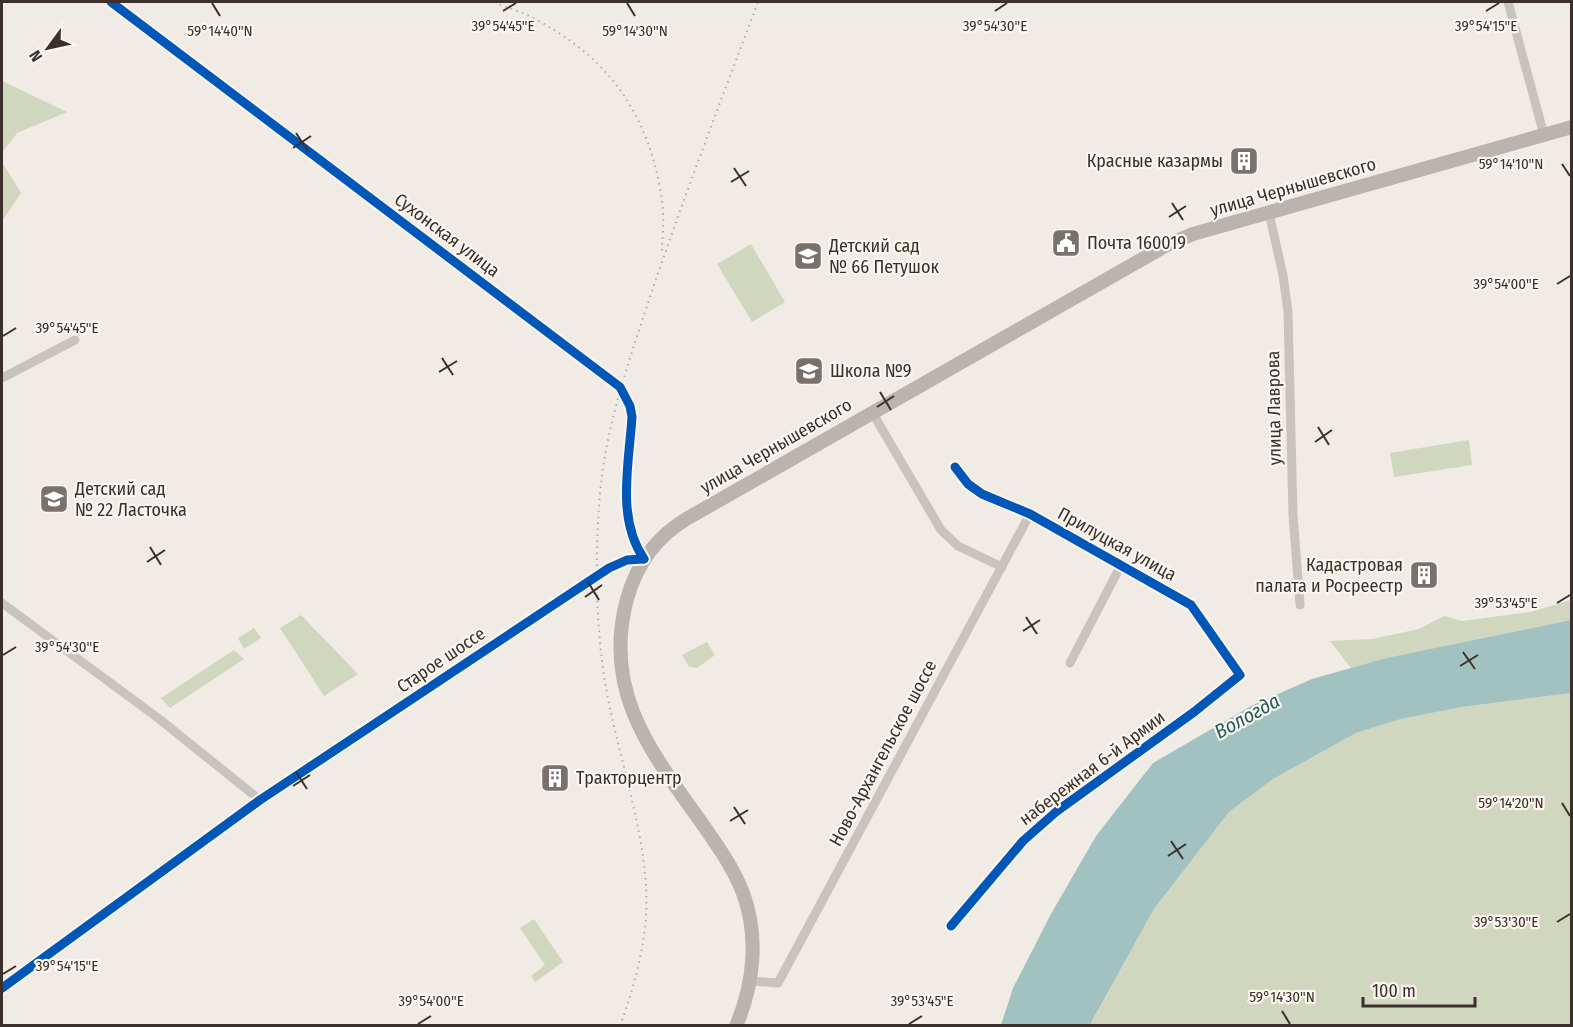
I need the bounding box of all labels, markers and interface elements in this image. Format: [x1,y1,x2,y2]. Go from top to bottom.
text: 39°54'45"E [471,17,535,35]
text: 39°54'30"E [963,17,1027,35]
text: 39°54'15"E [1455,17,1517,35]
north arrow [18,18,78,78]
text: 59°14'40"N [187,22,253,40]
text: 59°14'30"N [602,22,668,40]
text: N [25,47,46,65]
building icon: Красные казармы [1228,145,1260,177]
place label: Красные казармы [1087,150,1223,172]
street label: улица Чернышевского [1208,153,1378,221]
text: 59°14'10"N [1479,155,1543,173]
street label: Сухонская улица [390,188,504,282]
public building icon: Почта 160019 [1050,227,1082,259]
place label: Почта 160019 [1087,232,1186,254]
place label: Детский сад № 66 Петушок [828,235,939,278]
school or university icon: Детский сад № 66 Петушок [792,240,824,272]
text: 39°54'00"E [1473,275,1539,293]
text: 39°54'45"E [35,319,99,337]
street label: улица Лаврова [1262,350,1286,465]
school or university icon: Школа №9 [793,355,825,387]
place label: Школа №9 [830,360,912,382]
street label: улица Чернышевского [696,394,856,498]
place label: Детский сад № 22 Ласточка [74,478,187,521]
school or university icon: Детский сад № 22 Ласточка [38,483,70,515]
street label: Прилуцкая улица [1054,502,1180,586]
place label: Кадастровая палата и Росреестр [1255,554,1403,597]
building icon: Кадастровая палата и Росреестр [1408,559,1440,591]
text: 39°53'45"E [1474,594,1538,612]
street label: Старое шоссе [393,622,489,698]
text: 39°54'30"E [35,638,99,656]
street label: Ново-Архангельское шоссе [825,656,941,850]
water label: Вологда [1210,688,1284,744]
street label: набережная 6-й Армии [1015,706,1169,830]
building icon: Тракторцентр [539,762,571,794]
place label: Тракторцентр [576,767,682,789]
text: 59°14'20"N [1478,794,1544,812]
text: 39°53'30"E [1474,913,1538,931]
text: 39°54'15"E [36,957,98,975]
scale bar [1363,970,1476,1008]
text: 100 m [1372,980,1416,1002]
text: 59°14'30"N [1249,988,1315,1006]
text: 39°54'00"E [398,992,464,1010]
text: 39°53'45"E [890,992,954,1010]

